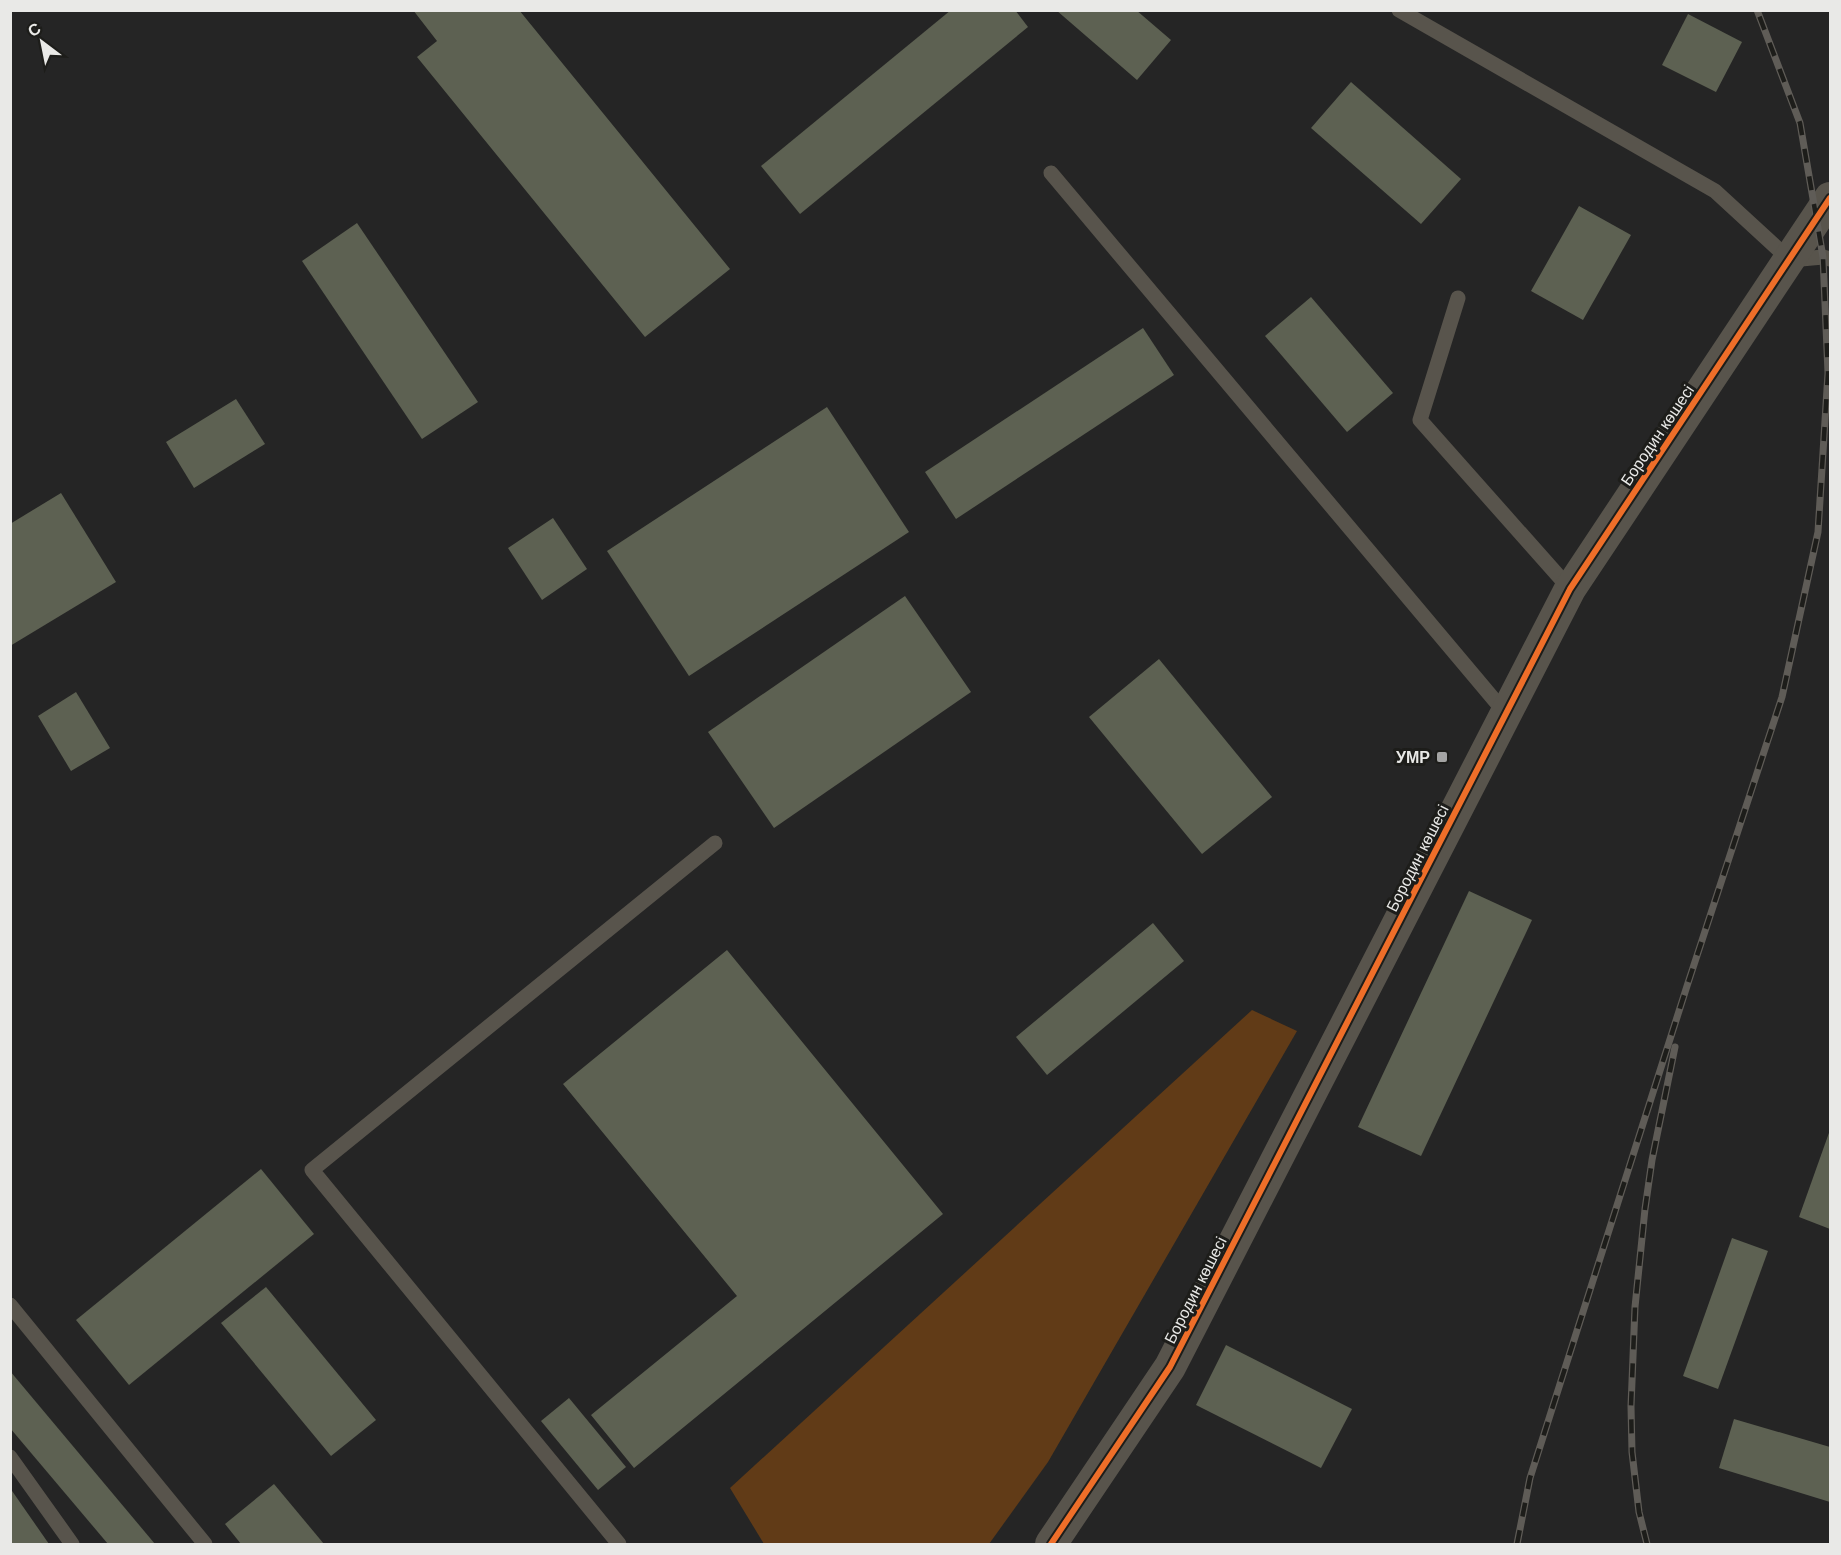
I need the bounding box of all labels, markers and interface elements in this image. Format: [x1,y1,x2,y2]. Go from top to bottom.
north arrow [12,12,72,72]
text: С [24,18,45,42]
street label: Бородин көшесі [1616,381,1699,490]
place label: УМР [1396,747,1430,768]
marker: УМР [1435,750,1449,764]
street label: Бородин көшесі [1381,801,1453,915]
street label: Бородин көшесі [1159,1233,1231,1347]

